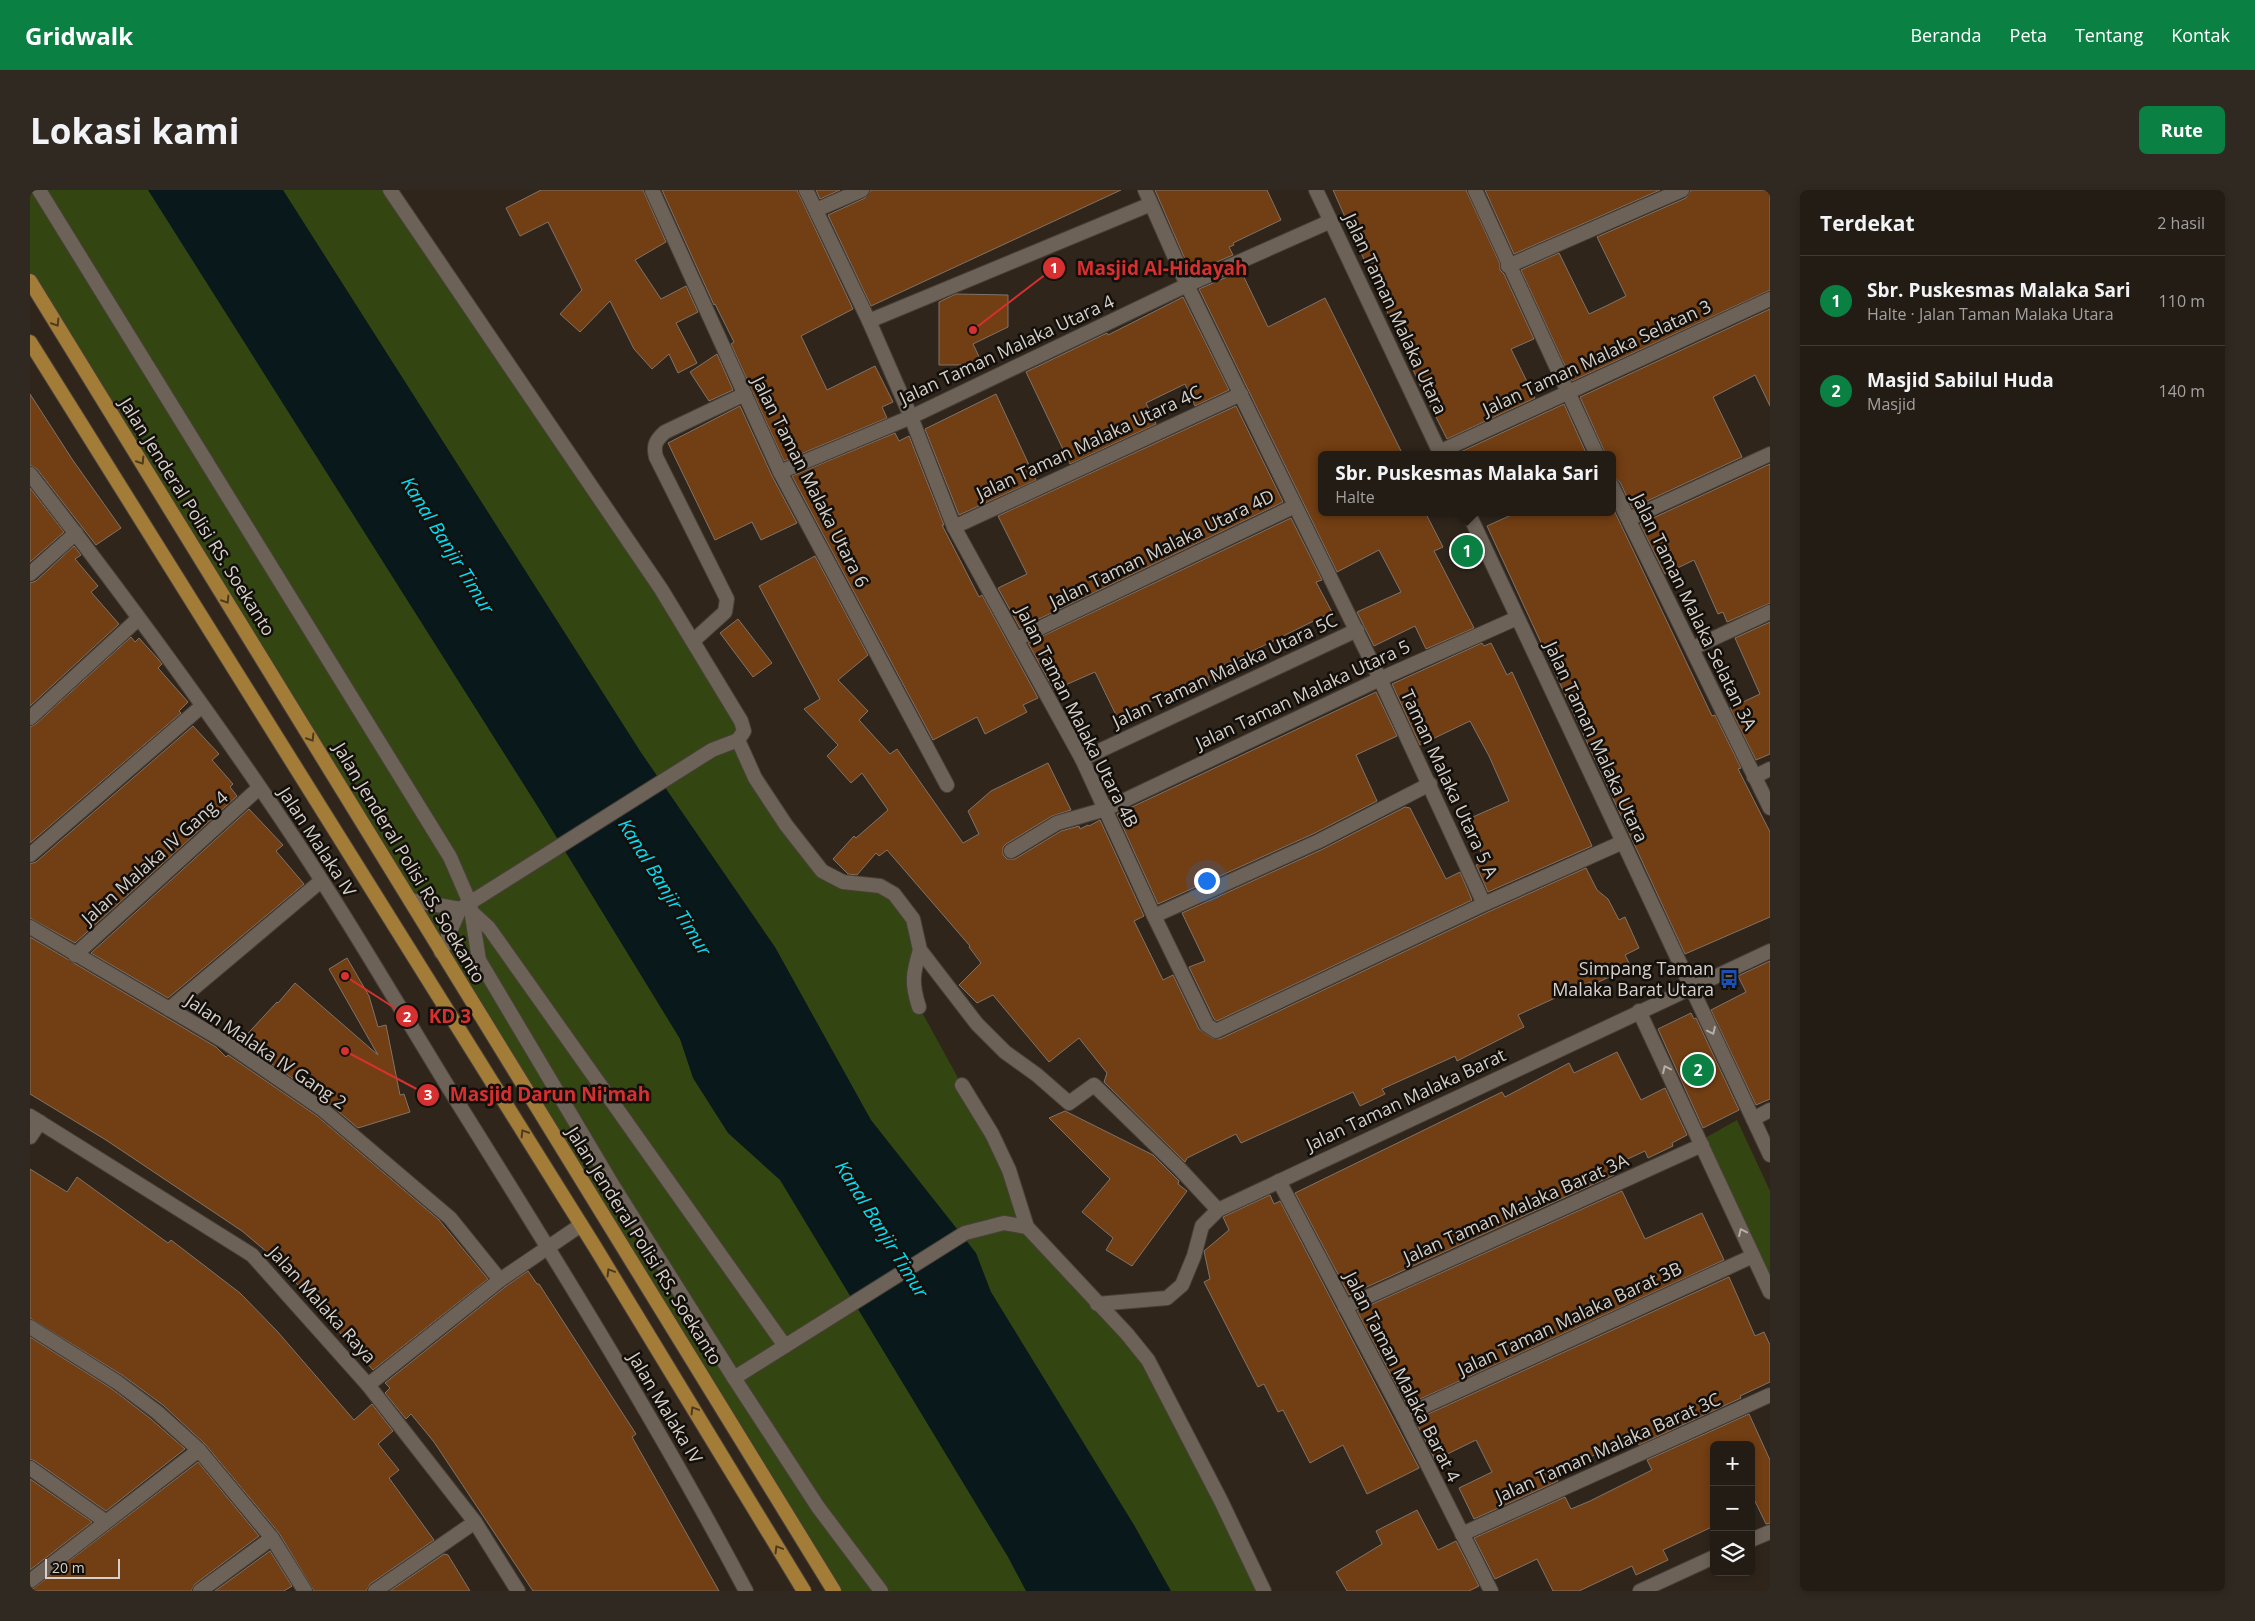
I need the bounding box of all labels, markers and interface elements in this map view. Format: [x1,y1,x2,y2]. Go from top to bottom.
text: Gridwalk [25,19,133,52]
text: Beranda [1910,23,1982,47]
text: Peta [2010,23,2047,47]
text: Tentang [2075,23,2143,47]
text: Kontak [2171,23,2230,47]
button: Rute [2139,106,2225,154]
text: Lokasi kami [30,107,239,154]
street label: Jalan Taman Malaka Utara [1338,207,1453,418]
text: Terdekat [1820,209,1915,237]
text: 2 hasil [2157,212,2205,234]
callout: Masjid Al-Hidayah [1041,251,1257,285]
text: Masjid Al-Hidayah [1076,255,1248,281]
text: 1 [1050,257,1058,277]
text: Sbr. Puskesmas Malaka Sari [1867,277,2131,303]
street label: Jalan Taman Malaka Utara 4 [894,289,1118,410]
text: 1 [1831,290,1841,312]
text: 110 m [2159,290,2205,312]
street label: Jalan Taman Malaka Selatan 3 [1477,294,1715,421]
text: Halte · Jalan Taman Malaka Utara [1867,303,2114,325]
one-way arrow [49,318,59,327]
text: Masjid Sabilul Huda [1867,367,2054,393]
street label: Jalan Taman Malaka Utara 6 [746,370,875,591]
street label: Jalan Taman Malaka Utara 4C [970,379,1205,506]
text: 2 [1831,380,1841,402]
text: 140 m [2159,380,2205,402]
street label: Jalan Jenderal Polisi RS. Soekanto [113,391,281,640]
text: Masjid [1867,393,1916,415]
popup [1318,451,1616,516]
one-way arrow [134,456,144,465]
text: Sbr. Puskesmas Malaka Sari [1335,460,1599,486]
water label: Kanal Banjir Timur [395,471,501,620]
street label: Jalan Taman Malaka Utara 4D [1043,483,1278,614]
text: Halte [1335,486,1375,508]
street label: Jalan Taman Malaka Selatan 3A [1626,487,1763,734]
pin: 1 [1451,532,1483,570]
one-way arrow [219,595,229,604]
street label: Jalan Taman Malaka Utara 4B [1011,600,1144,831]
street label: Jalan Taman Malaka Utara 5C [1109,609,1341,733]
street label: Jalan Taman Malaka Utara [1539,635,1654,846]
street label: Jalan Taman Malaka Utara 5 [1192,636,1414,754]
street label: Taman Malaka Utara 5 A [1396,686,1504,882]
one-way arrow [304,733,314,742]
street label: Jalan Jenderal Polisi RS. Soekanto [327,736,491,987]
street label: Jalan Malaka IV [272,781,362,901]
street label: Jalan Malaka IV Gang 4 [74,785,233,931]
water label: Kanal Banjir Timur [612,813,718,962]
your location [1194,868,1220,894]
place label: Simpang Taman Malaka Barat Utara [1552,956,1714,1001]
bus stop icon: Simpang Taman Malaka Barat Utara [1718,968,1740,990]
street label: Jalan Malaka IV Gang 2 [180,987,352,1114]
callout: KD 3 [394,999,482,1033]
text: KD 3 [429,1003,471,1029]
text: 2 [403,1006,412,1026]
one-way arrow [1706,1026,1716,1035]
street label: Jalan Taman Malaka Barat [1300,1042,1509,1157]
pin: 2 [1682,1051,1714,1089]
one-way arrow [1662,1065,1673,1074]
callout: Masjid Darun Ni'mah [415,1078,661,1112]
text: Masjid Darun Ni'mah [450,1081,650,1107]
text: 3 [424,1084,432,1104]
street label: Jalan Jenderal Polisi RS. Soekanto [560,1120,728,1369]
one-way arrow [521,1130,530,1139]
street label: Jalan Taman Malaka Barat 3A [1397,1147,1632,1269]
water label: Kanal Banjir Timur [829,1155,935,1304]
one-way arrow [1738,1228,1748,1237]
street label: Jalan Malaka Raya [262,1239,382,1368]
street label: Jalan Taman Malaka Barat 3B [1452,1256,1685,1381]
street label: Jalan Taman Malaka Barat 4 [1338,1266,1466,1486]
one-way arrow [606,1268,616,1277]
street label: Jalan Malaka IV [622,1346,709,1468]
street label: Jalan Taman Malaka Barat 3C [1489,1387,1724,1508]
one-way arrow [691,1407,700,1416]
map controls [1710,1441,1755,1576]
button: + [1710,1441,1755,1486]
button: − [1710,1486,1755,1531]
button: layers [1710,1531,1755,1576]
one-way arrow [775,1546,785,1555]
scale bar [45,1556,120,1579]
text: 20 m [52,1558,85,1577]

